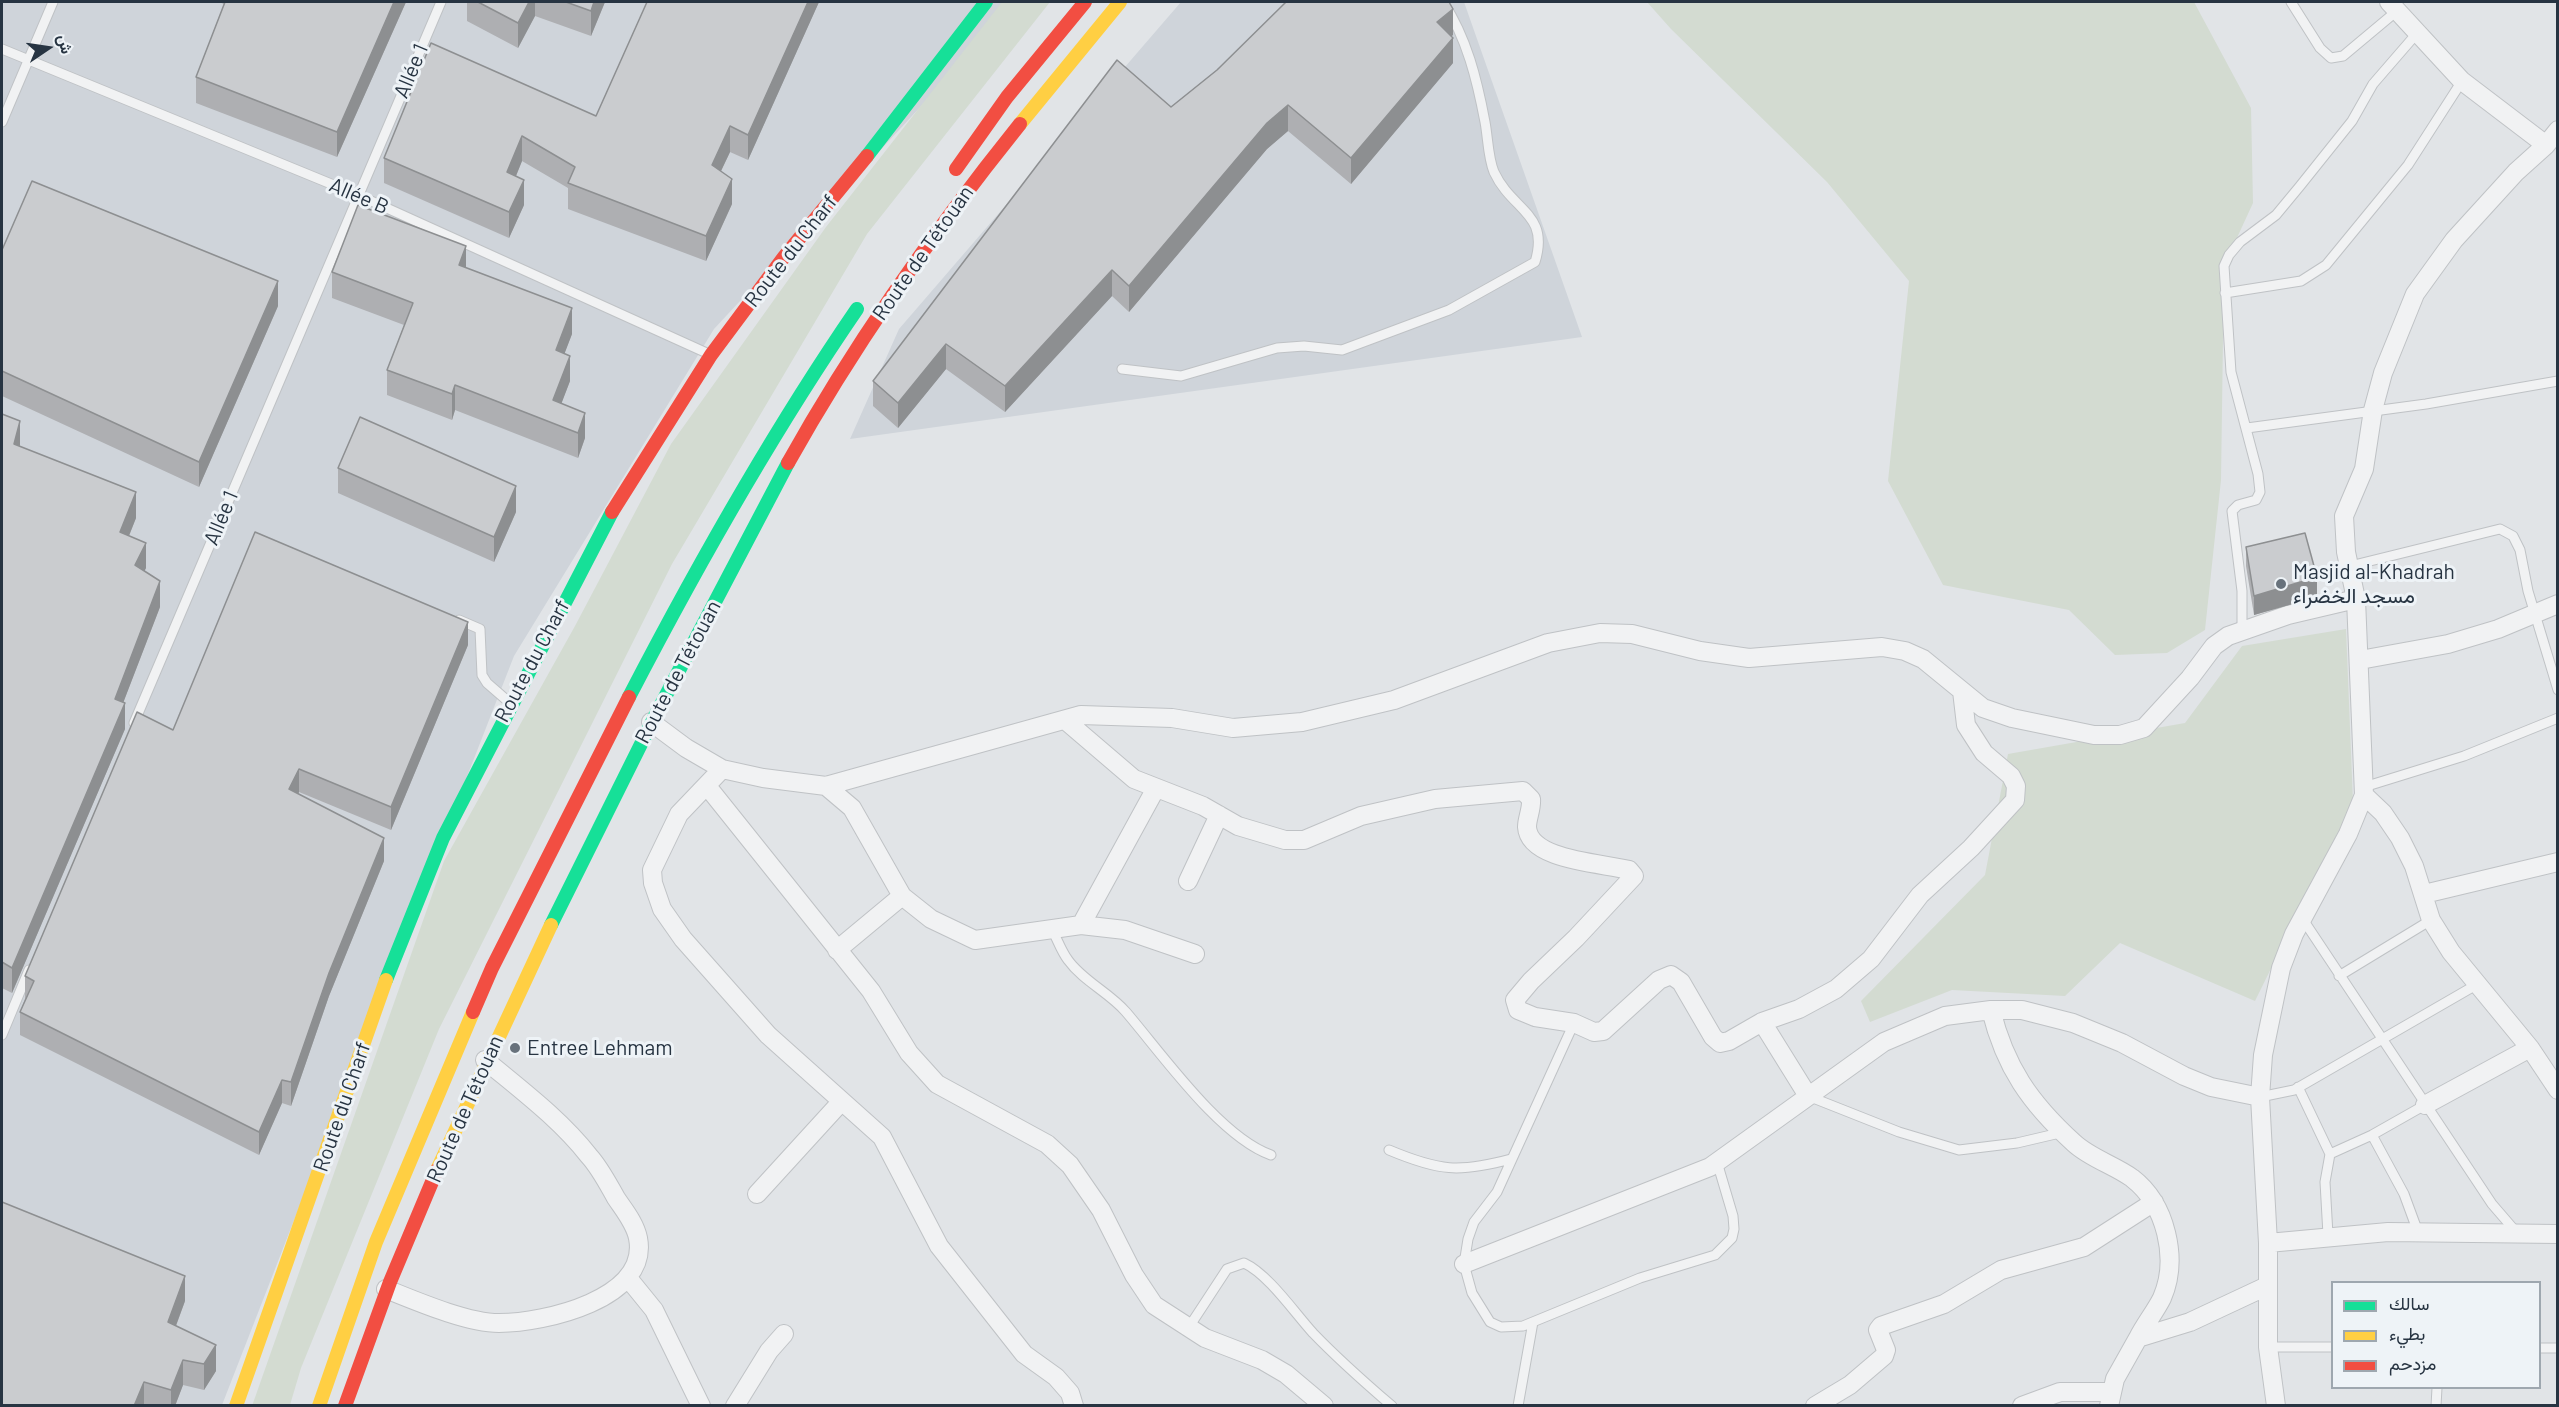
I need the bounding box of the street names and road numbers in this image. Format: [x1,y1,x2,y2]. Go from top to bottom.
street label: Allée 1 [388,40,434,102]
street label: Allée B [325,172,393,220]
street label: Route de Tétouan [867,181,979,325]
street label: Route du Charf [739,190,843,312]
street label: Allée 1 [198,487,244,549]
street label: Route du Charf [489,595,575,727]
street label: Route de Tétouan [630,596,726,748]
street label: Route de Tétouan [421,1031,509,1187]
street label: Route du Charf [308,1039,376,1175]

